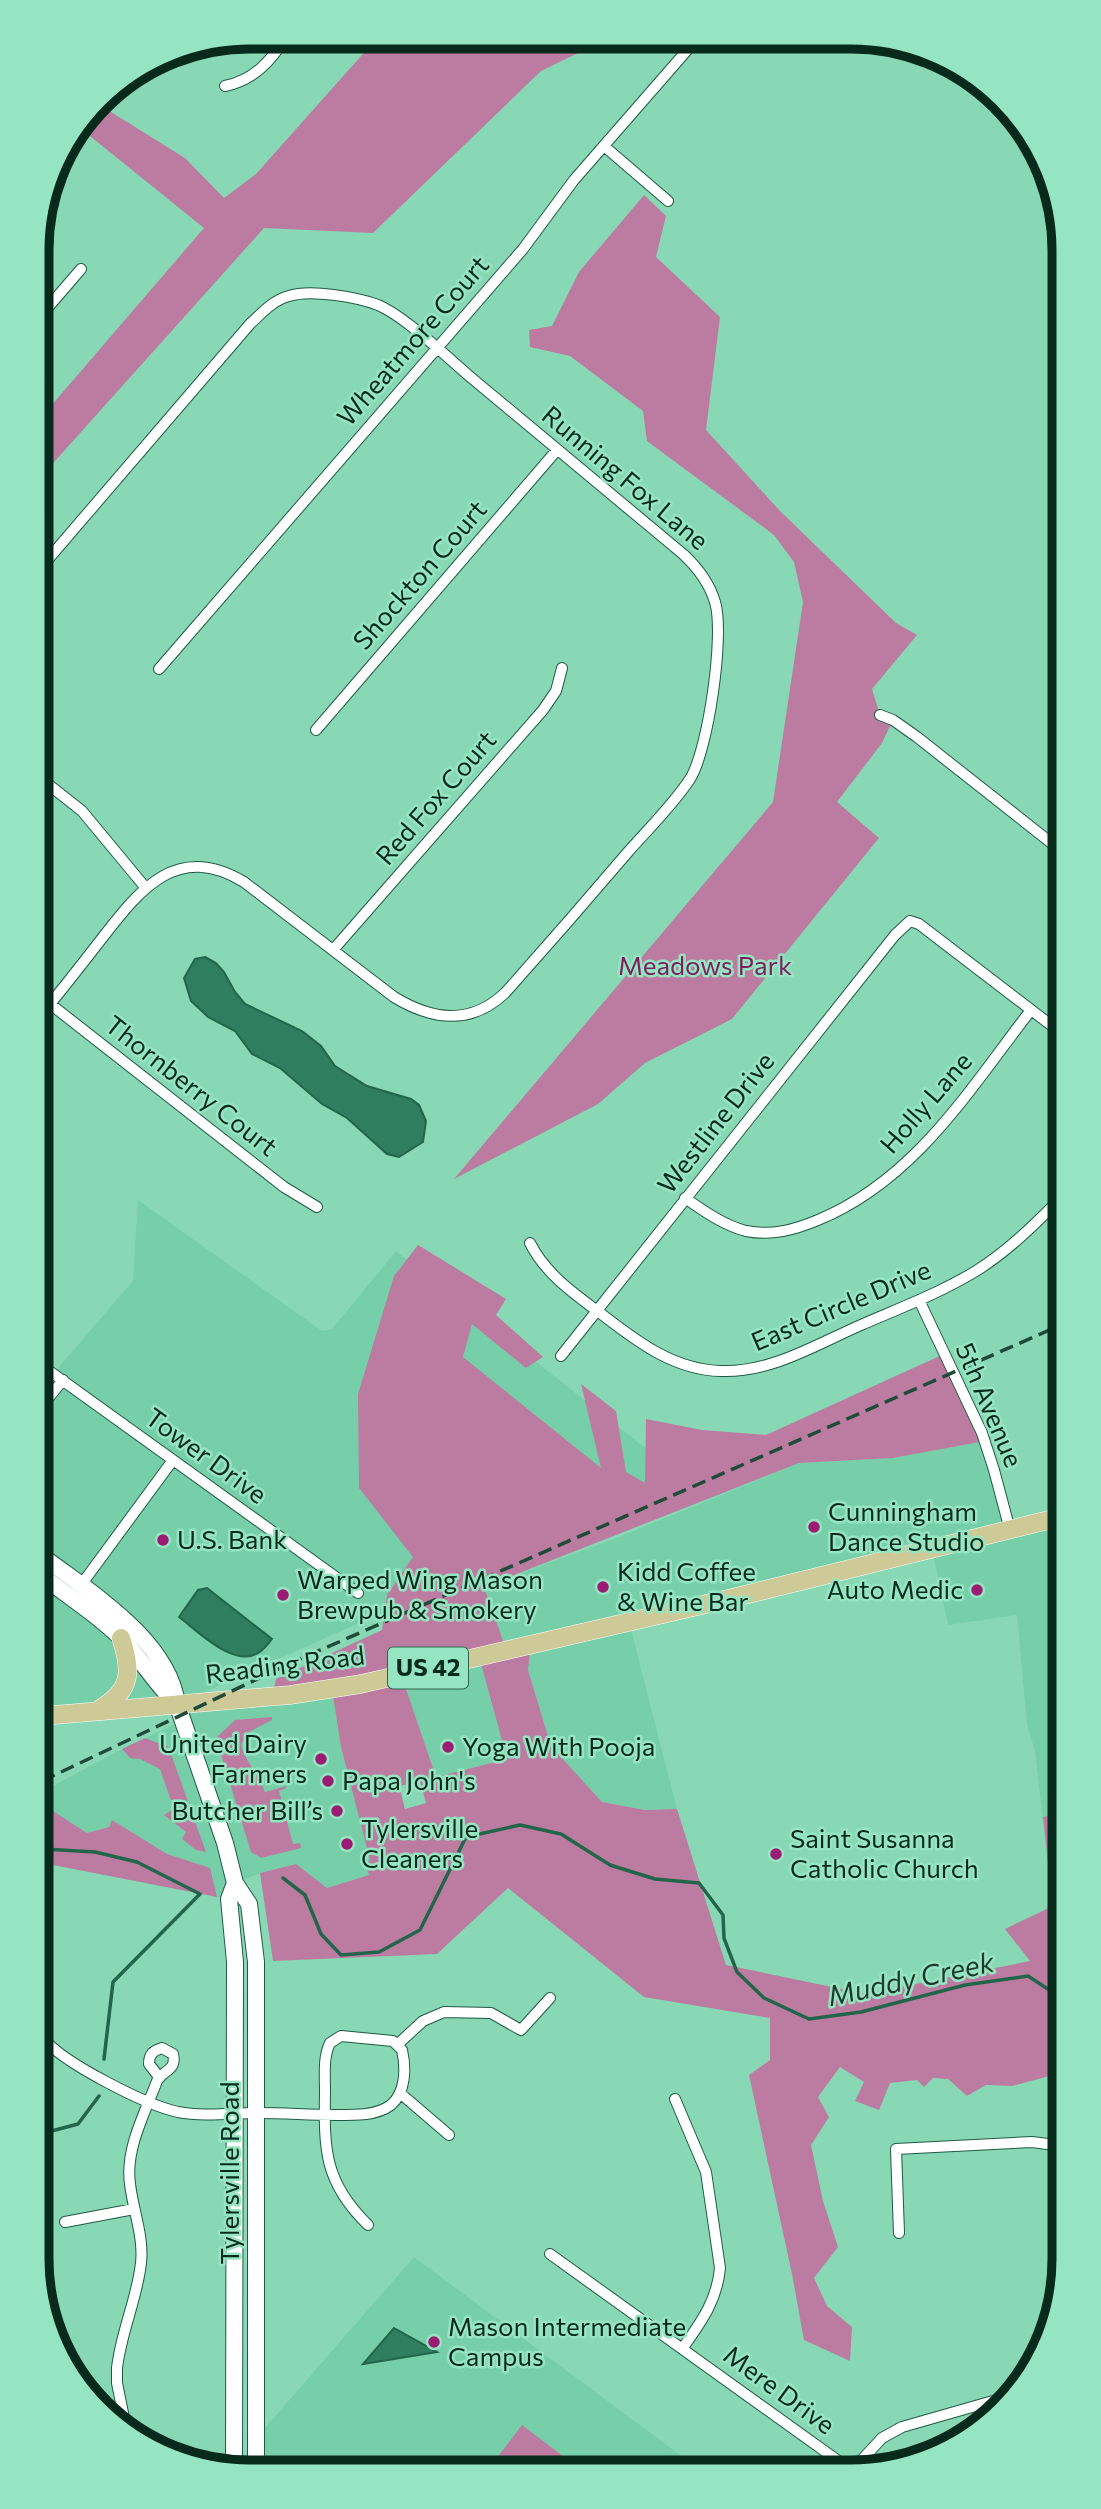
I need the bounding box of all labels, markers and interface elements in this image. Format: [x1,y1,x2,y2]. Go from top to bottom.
street label: Wheatmore Court [330,249,494,431]
street label: Running Fox Lane [537,398,715,555]
street label: Shockton Court [346,493,492,655]
street label: Red Fox Court [368,724,501,870]
park label: Meadows Park [618,949,792,980]
street label: Thornberry Court [100,1008,284,1162]
street label: Westline Drive [650,1045,780,1199]
street label: Holly Lane [873,1045,977,1159]
street label: East Circle Drive [746,1253,935,1356]
street label: 5th Avenue [950,1338,1030,1471]
street label: Tower Drive [140,1401,273,1509]
place label: Cunningham Dance Studio [828,1495,985,1556]
marker: Cunningham Dance Studio [806,1519,822,1535]
place label: U.S. Bank [177,1523,287,1554]
marker: U.S. Bank [155,1532,171,1548]
place label: Kidd Coffee & Wine Bar [617,1555,756,1616]
place label: Warped Wing Mason Brewpub & Smokery [297,1563,543,1624]
place label: Auto Medic [827,1573,963,1604]
marker: Kidd Coffee & Wine Bar [595,1579,611,1595]
marker: Auto Medic [969,1582,985,1598]
marker: Warped Wing Mason Brewpub & Smokery [275,1587,291,1603]
street label: Reading Road [203,1638,366,1689]
road number: US 42 [388,1648,468,1688]
place label: United Dairy Farmers [159,1727,307,1788]
place label: Yoga With Pooja [462,1730,655,1761]
marker: Yoga With Pooja [440,1739,456,1755]
marker: United Dairy Farmers [313,1751,329,1767]
place label: Papa John's [342,1764,476,1795]
marker: Papa John's [320,1773,336,1789]
place label: Butcher Bill’s [172,1794,323,1825]
marker: Butcher Bill’s [329,1803,345,1819]
place label: Tylersville Cleaners [361,1812,478,1873]
place label: Saint Susanna Catholic Church [790,1822,979,1883]
marker: Tylersville Cleaners [339,1836,355,1852]
marker: Saint Susanna Catholic Church [768,1846,784,1862]
water label: Muddy Creek [825,1944,998,2012]
street label: Tylersville Road [213,2082,244,2264]
place label: Mason Intermediate Campus [448,2310,686,2371]
marker: Mason Intermediate Campus [426,2334,442,2350]
street label: Mere Drive [718,2338,842,2440]

